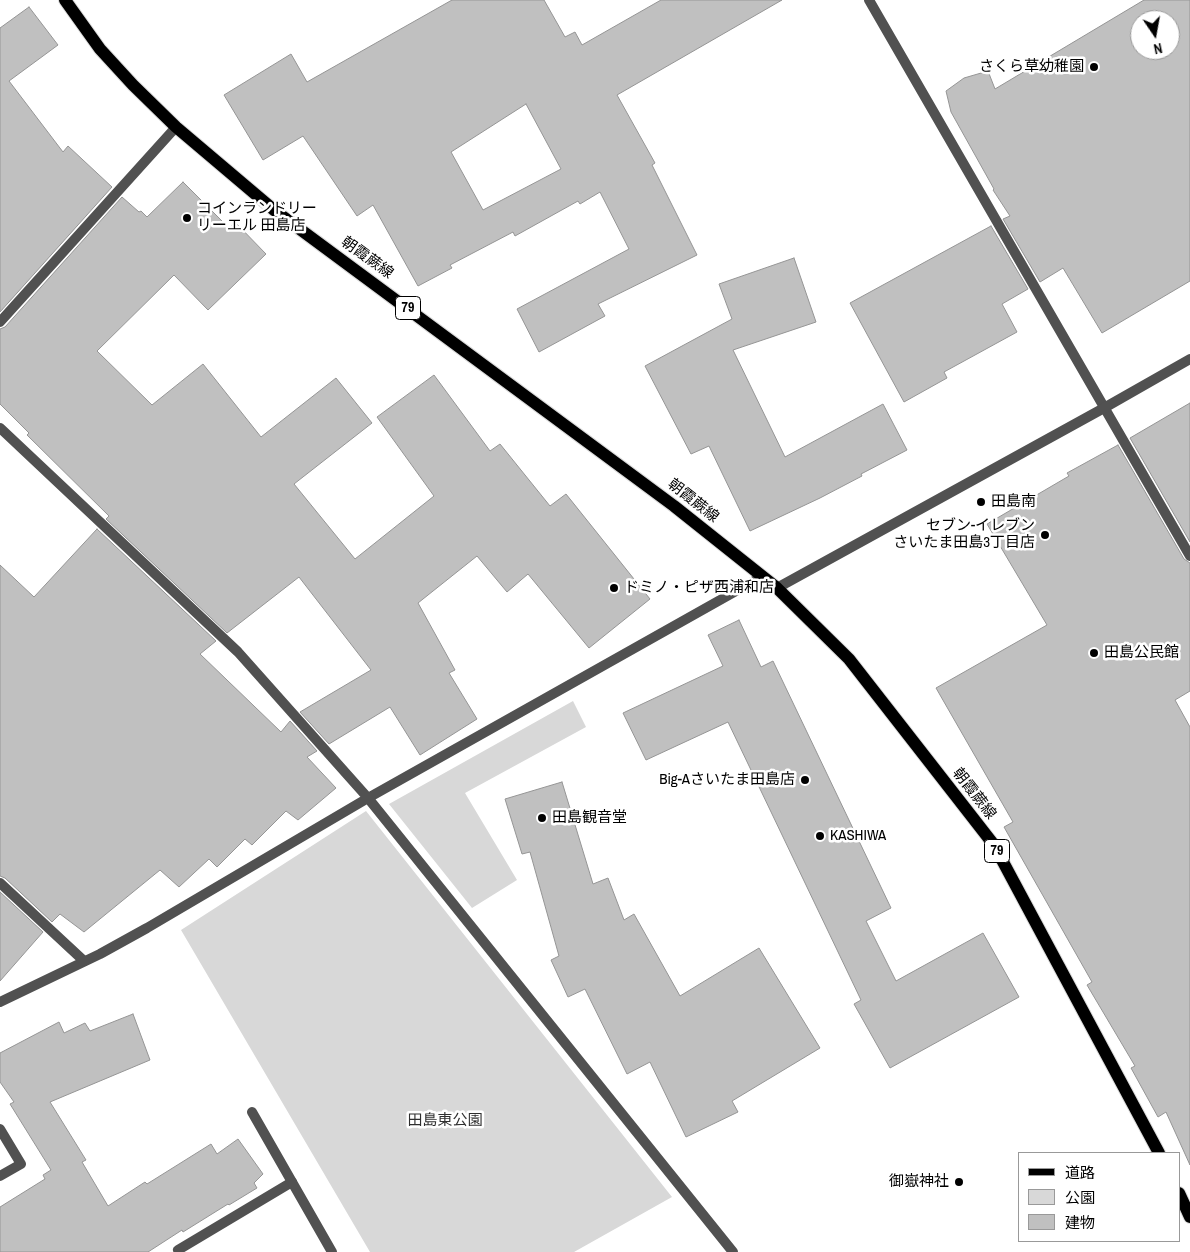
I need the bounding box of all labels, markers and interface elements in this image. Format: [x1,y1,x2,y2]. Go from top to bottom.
north arrow [1130,10,1180,60]
text: N [1152,39,1164,58]
place label: さくら草幼稚園 [979,58,1084,76]
marker: さくら草幼稚園 [1088,61,1100,73]
place label: コインランドリー リーエル 田島店 [197,200,317,235]
marker: コインランドリー リーエル 田島店 [181,212,193,224]
street label: 朝霞蕨線 [337,233,397,283]
road number: 79 [396,296,420,320]
street label: 朝霞蕨線 [664,475,722,527]
place label: 田島南 [991,493,1036,511]
marker: 田島南 [975,496,987,508]
place label: セブン-イレブン さいたま田島3丁目店 [893,517,1035,552]
marker: セブン-イレブン さいたま田島3丁目店 [1039,529,1051,541]
place label: ドミノ・ピザ西浦和店 [624,579,774,597]
marker: ドミノ・ピザ西浦和店 [608,582,620,594]
place label: 田島公民館 [1104,644,1179,662]
marker: 田島公民館 [1088,647,1100,659]
street label: 朝霞蕨線 [948,765,1000,823]
place label: Big-Aさいたま田島店 [659,771,795,789]
marker: Big-Aさいたま田島店 [799,774,811,786]
place label: 田島観音堂 [552,809,627,827]
marker: 田島観音堂 [536,812,548,824]
place label: KASHIWA [830,827,886,845]
marker: KASHIWA [814,830,826,842]
road number: 79 [984,839,1010,862]
park label: 田島東公園 [408,1112,482,1130]
legend [1018,1152,1180,1242]
text: 道路 [1065,1162,1095,1183]
place label: 御嶽神社 [889,1173,949,1191]
marker: 御嶽神社 [953,1176,965,1188]
text: 公園 [1065,1187,1095,1208]
text: 建物 [1065,1212,1095,1233]

